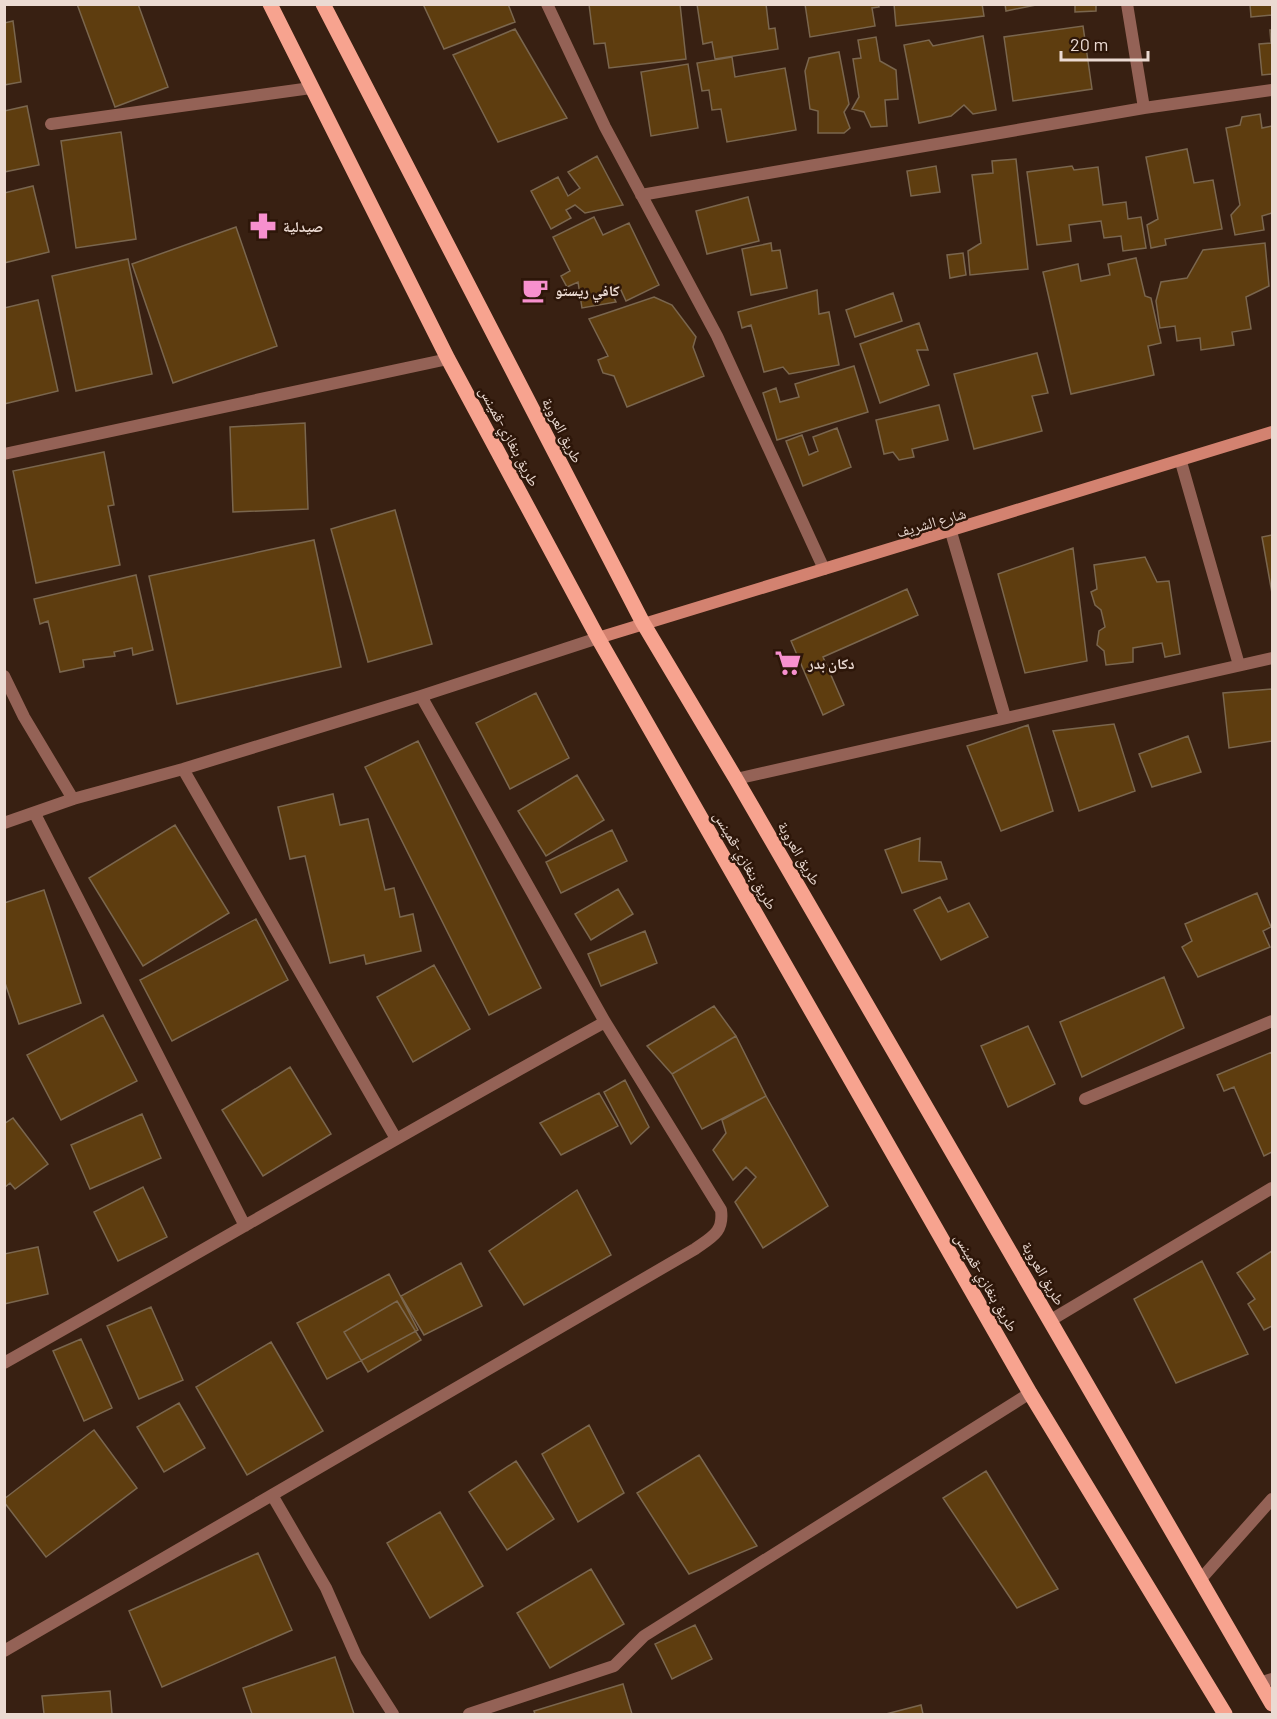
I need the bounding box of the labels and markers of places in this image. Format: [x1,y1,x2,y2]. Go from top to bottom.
pharmacy icon: صيدلية [248,211,278,241]
place label: صيدلية [283,217,323,235]
cafe icon: كافي ريستو [520,275,550,305]
place label: كافي ريستو [555,281,620,303]
supermarket icon: دكان بدر [773,648,803,678]
place label: دكان بدر [807,654,855,673]

